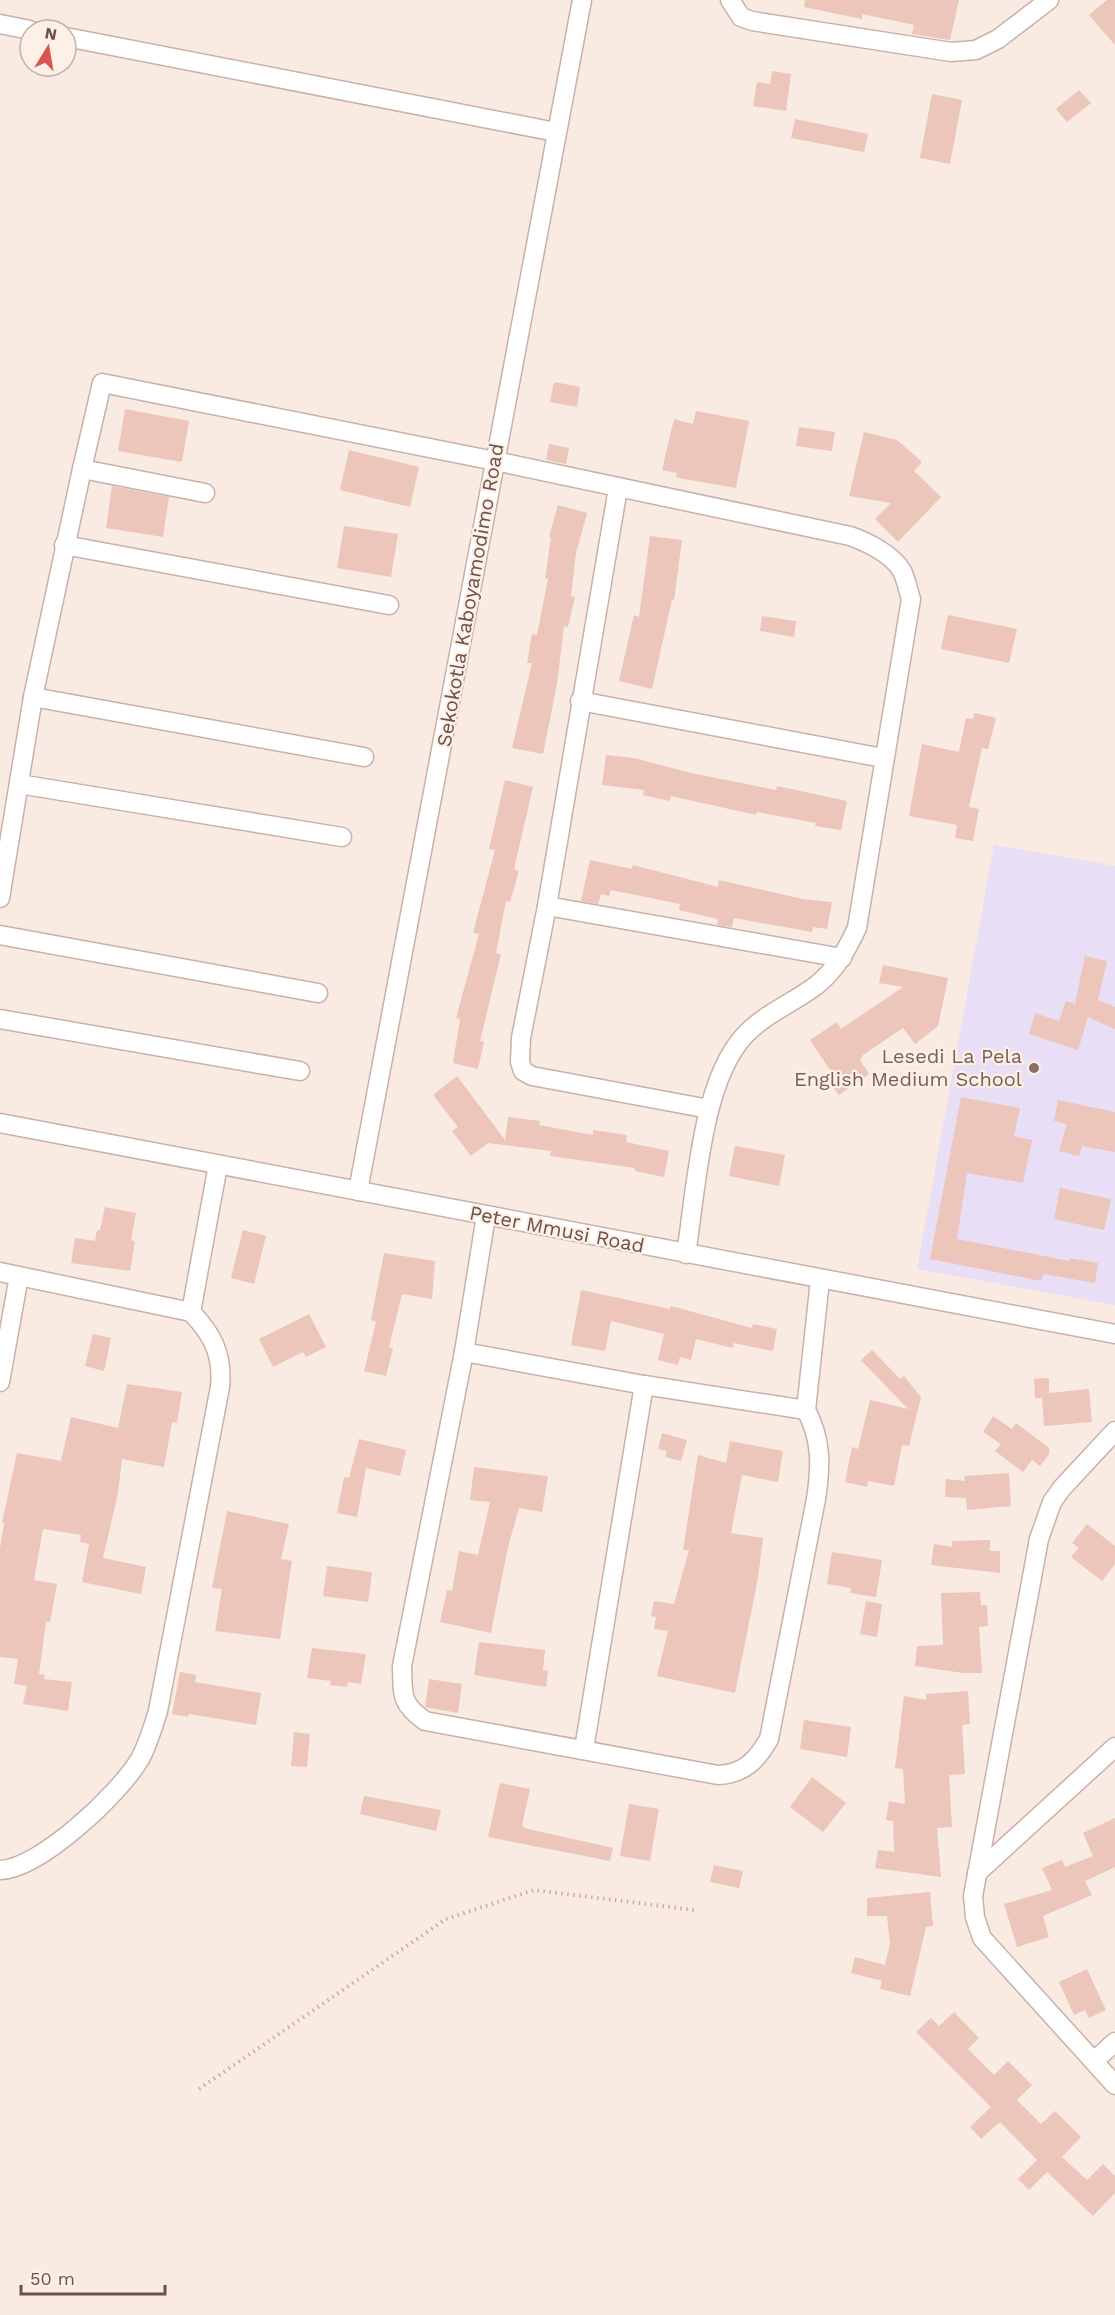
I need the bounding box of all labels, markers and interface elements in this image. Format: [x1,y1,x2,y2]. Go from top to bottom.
north arrow [18,18,78,78]
text: N [43,23,58,44]
street label: Sekokotla Kaboyamodimo Road [431,441,509,749]
place label: Lesedi La Pela English Medium School [794,1044,1022,1091]
marker: Lesedi La Pela English Medium School [1027,1061,1041,1075]
street label: Peter Mmusi Road [468,1200,646,1258]
scale bar [21,2258,165,2296]
text: 50 m [30,2268,75,2289]

